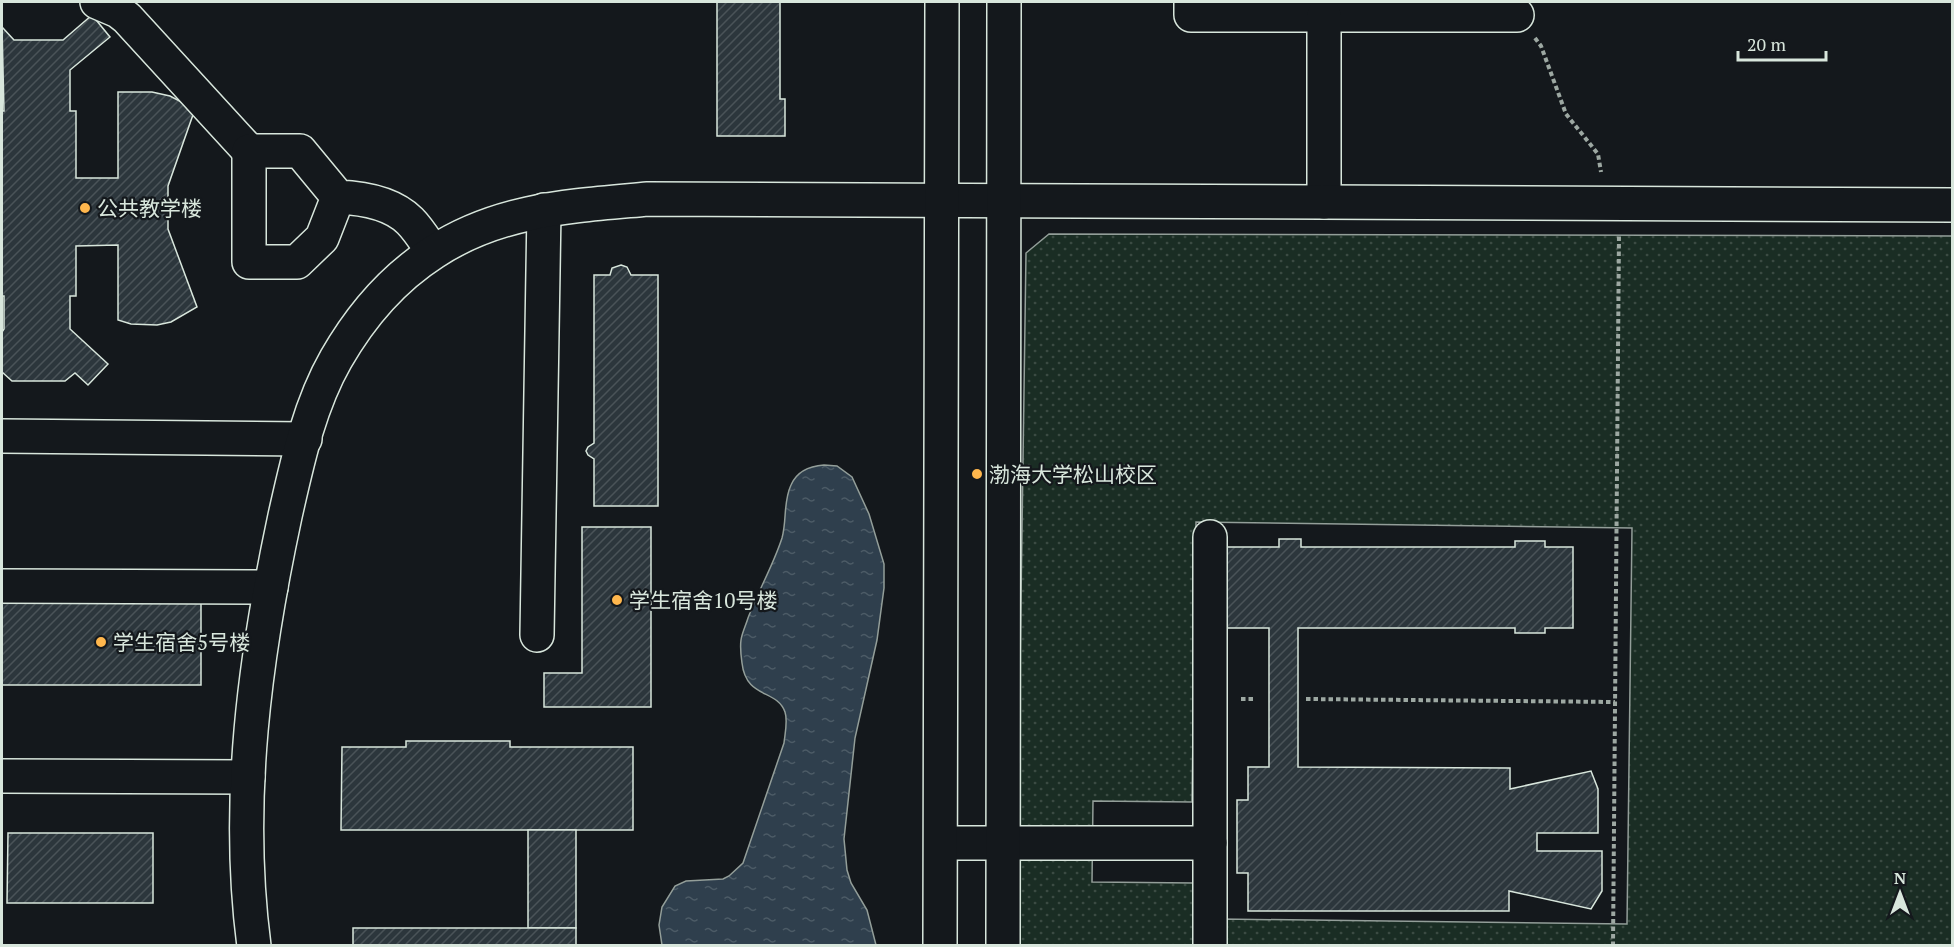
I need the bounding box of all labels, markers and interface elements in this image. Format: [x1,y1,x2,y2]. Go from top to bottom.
scale bar [1738,24,1826,62]
text: 20 m [1747,32,1787,56]
place label: 公共教学楼 [97,194,202,222]
marker: 公共教学楼 [78,201,92,215]
place label: 渤海大学松山校区 [989,460,1157,488]
marker: 渤海大学松山校区 [970,467,984,481]
place label: 学生宿舍10号楼 [629,586,777,614]
marker: 学生宿舍10号楼 [610,593,624,607]
place label: 学生宿舍5号楼 [113,628,250,656]
marker: 学生宿舍5号楼 [94,635,108,649]
north arrow [1870,863,1930,923]
text: N [1894,867,1906,889]

